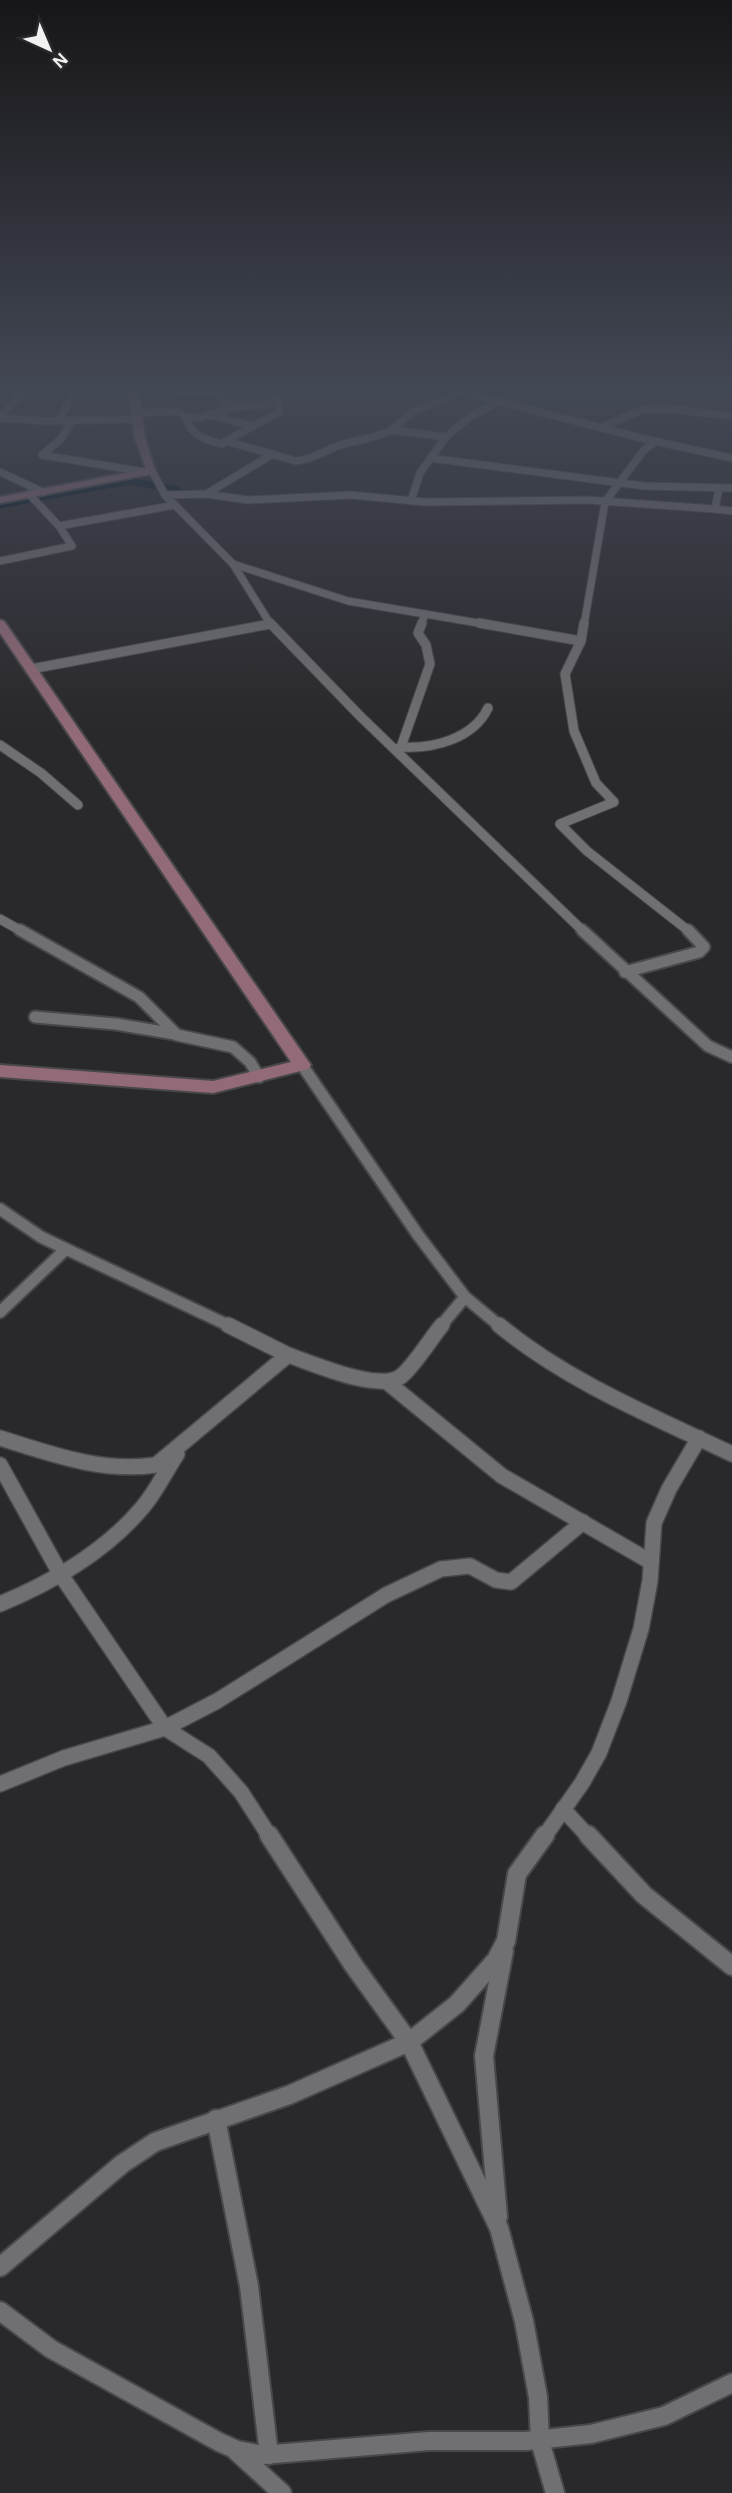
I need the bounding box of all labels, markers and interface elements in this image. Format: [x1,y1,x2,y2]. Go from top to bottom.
north arrow [14,14,84,84]
text: N [48,49,71,72]

